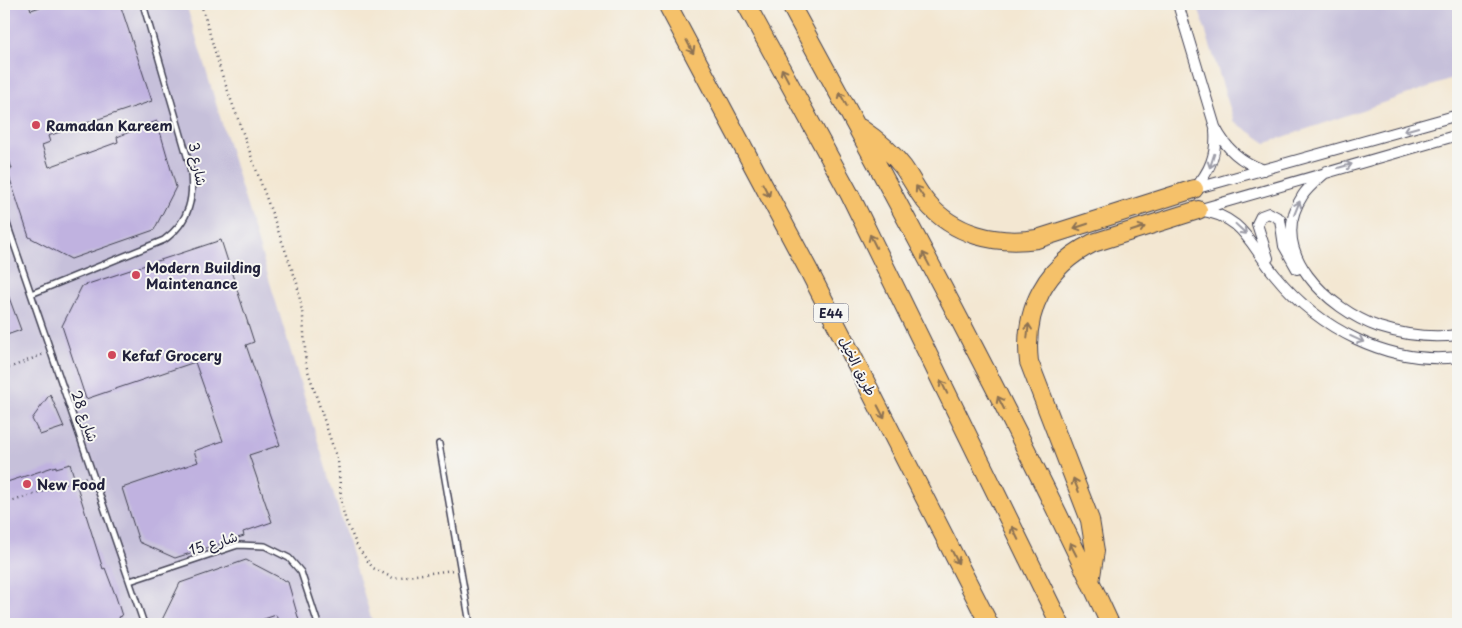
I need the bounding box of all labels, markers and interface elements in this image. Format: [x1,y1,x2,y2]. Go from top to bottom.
one-way arrow [685,39,695,53]
one-way arrow [780,68,789,83]
one-way arrow [838,92,848,107]
place label: Ramadan Kareem [46,115,173,136]
marker: Ramadan Kareem [30,119,42,131]
one-way arrow [1404,124,1420,134]
street label: شارع 3 [183,140,213,188]
one-way arrow [1207,152,1216,168]
one-way arrow [1337,161,1353,171]
one-way arrow [762,182,771,197]
one-way arrow [914,186,924,200]
one-way arrow [1292,201,1302,216]
one-way arrow [1073,221,1089,231]
one-way arrow [1130,223,1146,233]
one-way arrow [1235,223,1247,235]
one-way arrow [867,234,877,249]
one-way arrow [921,252,930,267]
place label: Modern Building Maintenance [146,257,261,294]
marker: Modern Building Maintenance [130,269,142,281]
road number: E44 [814,304,848,322]
one-way arrow [1023,323,1033,339]
street label: طريق الخيل [834,332,882,400]
one-way arrow [1349,335,1364,345]
place label: Kefaf Grocery [122,345,222,366]
marker: Kefaf Grocery [106,349,118,361]
one-way arrow [939,380,948,395]
street label: شارع 28 [66,387,104,445]
one-way arrow [996,396,1005,411]
one-way arrow [877,404,886,419]
place label: New Food [37,474,106,495]
one-way arrow [1070,477,1079,492]
marker: New Food [21,478,33,490]
street label: شارع 15 [186,526,240,560]
one-way arrow [1010,526,1019,541]
one-way arrow [1068,542,1077,557]
one-way arrow [950,549,960,564]

